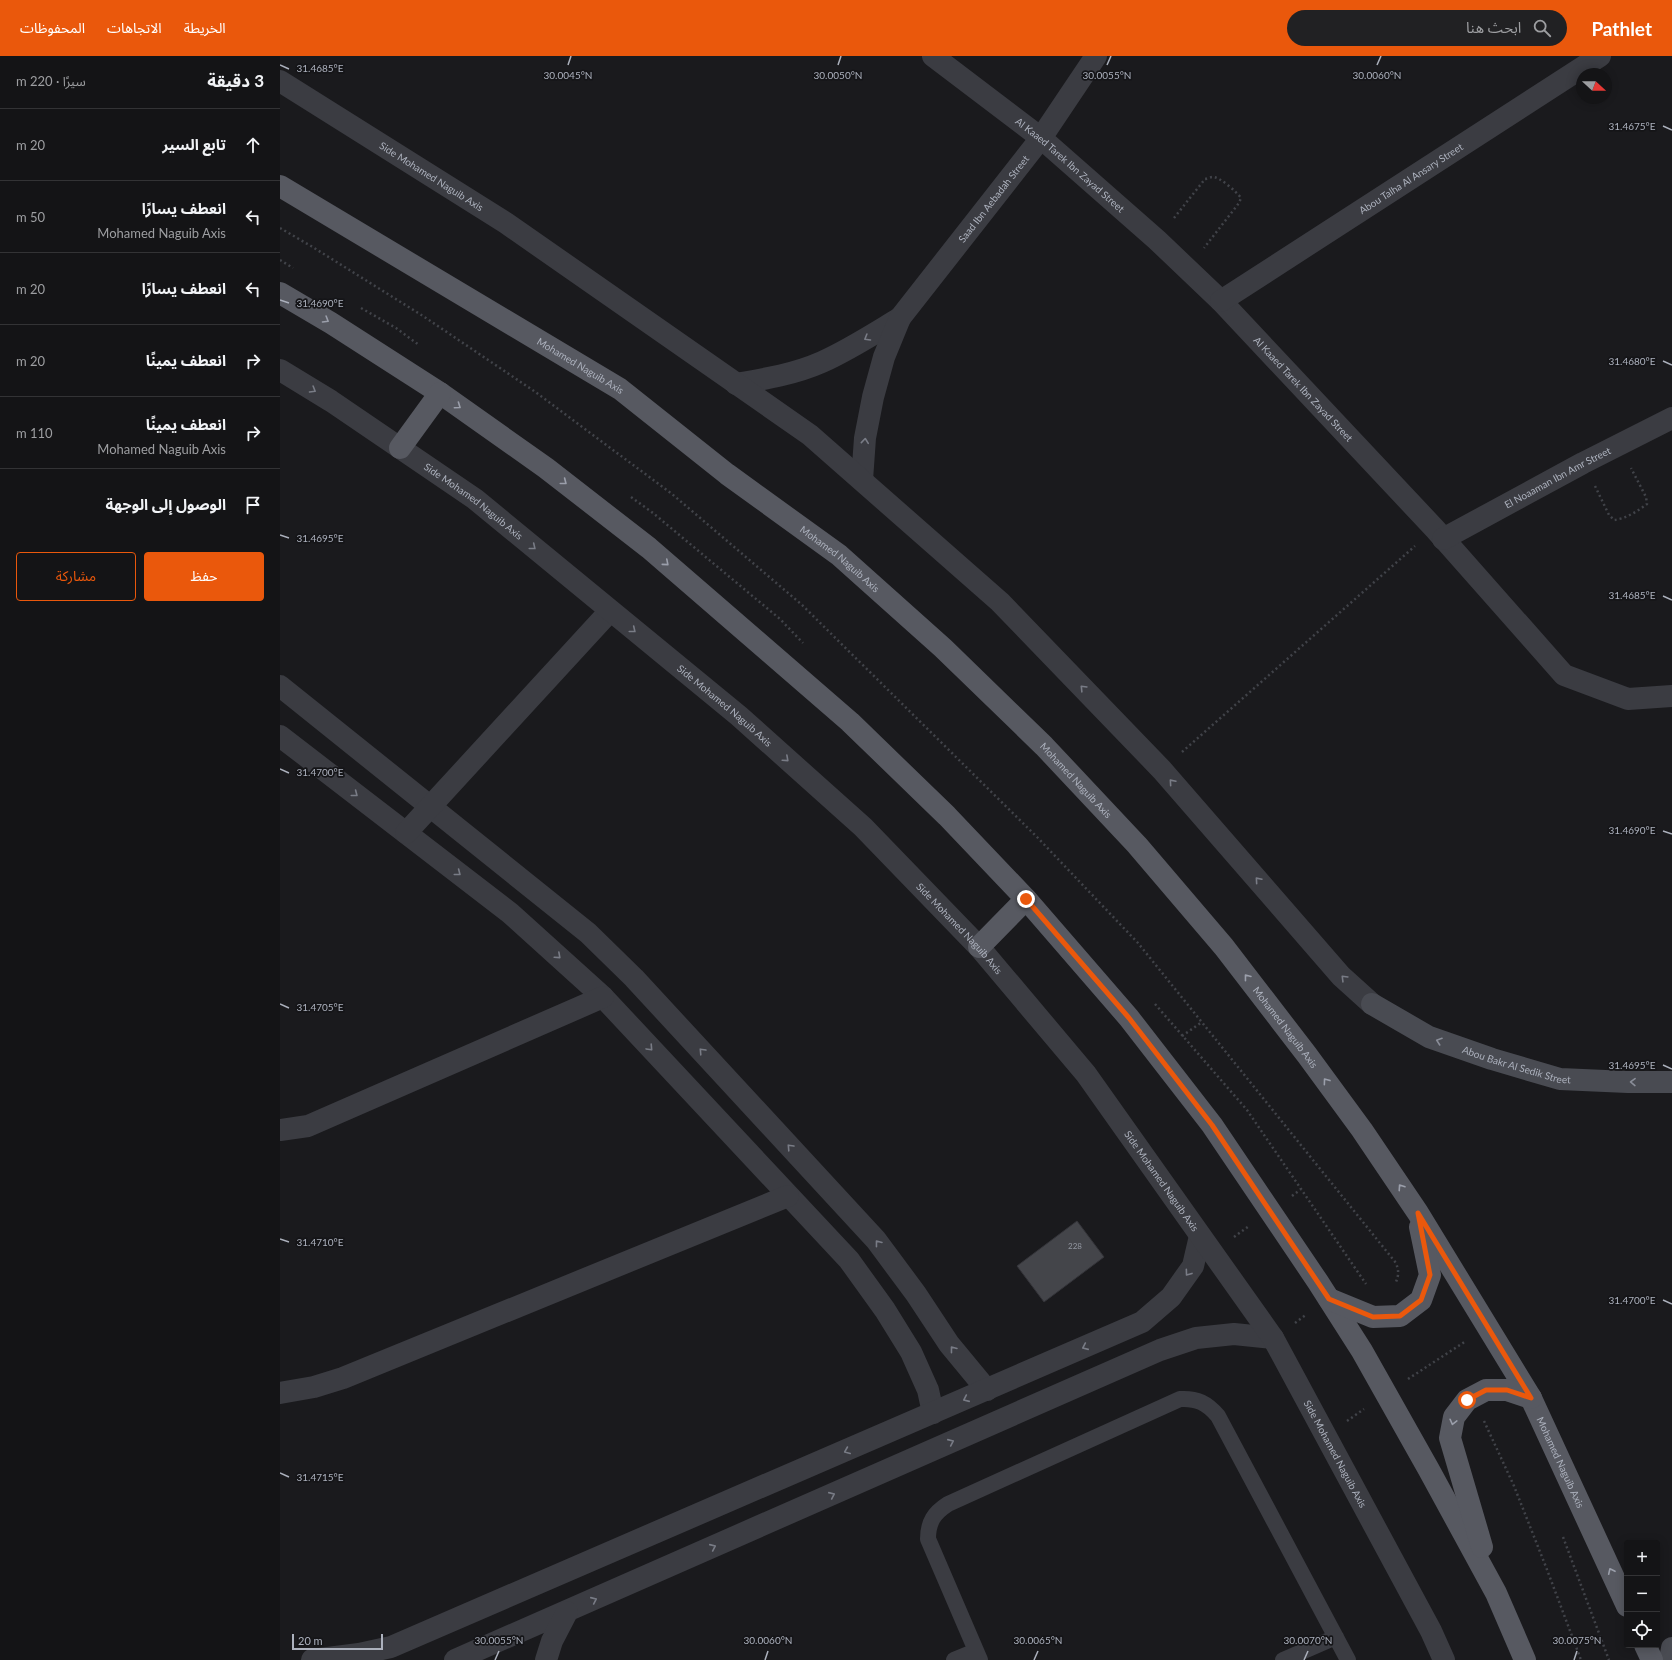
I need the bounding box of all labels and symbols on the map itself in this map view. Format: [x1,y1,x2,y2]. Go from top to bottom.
text: 31.4685°E [296,62,344,74]
north arrow [1576,68,1612,104]
text: 30.0045°N [544,69,592,81]
text: 30.0050°N [814,69,862,81]
text: 30.0055°N [1083,69,1131,81]
text: 30.0060°N [1353,69,1401,81]
street label: Al Kaaed Tarek Ibn Zayad Street [1013,115,1127,215]
text: 31.4675°E [1608,120,1656,132]
street label: Side Mohamed Naguib Axis [377,139,486,213]
street label: Abou Talha Al Ansary Street [1357,140,1465,216]
street label: Saad Ibn Aebadah Street [956,152,1031,245]
text: 31.4690°E [296,297,344,309]
one-way arrow [322,315,329,322]
one-way arrow [864,333,871,341]
street label: Al Kaaed Tarek Ibn Zayad Street [1251,334,1356,444]
street label: Mohamed Naguib Axis [535,335,627,396]
text: 31.4680°E [1608,355,1656,367]
one-way arrow [309,386,317,393]
one-way arrow [454,401,461,408]
one-way arrow [861,438,870,444]
street label: El Noaaman Ibn Amr Street [1502,444,1613,511]
street label: Side Mohamed Naguib Axis [422,460,525,542]
one-way arrow [559,477,566,484]
street label: Mohamed Naguib Axis [798,523,882,595]
text: 31.4695°E [296,532,344,544]
one-way arrow [528,543,535,550]
one-way arrow [661,558,668,565]
text: 31.4685°E [1608,589,1656,601]
one-way arrow [629,625,636,632]
street label: Side Mohamed Naguib Axis [675,662,775,749]
one-way arrow [1080,685,1088,693]
street label: Mohamed Naguib Axis [1038,740,1114,820]
one-way arrow [781,754,789,761]
text: 31.4700°E [296,766,344,778]
one-way arrow [1170,779,1177,787]
one-way arrow [351,789,358,796]
text: 31.4690°E [1608,824,1656,836]
one-way arrow [454,868,461,875]
one-way arrow [1255,877,1262,885]
street label: Side Mohamed Naguib Axis [914,880,1005,976]
route end [1017,890,1035,908]
one-way arrow [553,952,561,959]
one-way arrow [1245,975,1252,982]
one-way arrow [1341,975,1349,983]
street label: Mohamed Naguib Axis [1251,984,1320,1070]
text: 31.4705°E [296,1001,344,1013]
one-way arrow [1436,1037,1443,1045]
one-way arrow [646,1043,653,1051]
street label: Abou Bakr Al Sedik Street [1461,1043,1572,1085]
one-way arrow [700,1049,707,1056]
text: 31.4695°E [1608,1059,1656,1071]
one-way arrow [1323,1078,1331,1085]
one-way arrow [1630,1078,1636,1086]
street label: Side Mohamed Naguib Axis [1122,1128,1201,1233]
one-way arrow [787,1144,795,1152]
one-way arrow [1398,1185,1405,1192]
text: 31.4710°E [296,1236,344,1248]
one-way arrow [875,1241,882,1248]
house number: 228 [1068,1241,1082,1251]
one-way arrow [1186,1268,1193,1275]
text: 31.4700°E [1608,1294,1656,1306]
one-way arrow [1082,1342,1089,1350]
one-way arrow [951,1347,958,1354]
route start [1458,1391,1476,1409]
one-way arrow [963,1394,970,1402]
street label: Side Mohamed Naguib Axis [1302,1398,1369,1510]
street label: Mohamed Naguib Axis [1534,1415,1587,1510]
one-way arrow [1450,1419,1458,1426]
one-way arrow [947,1439,954,1447]
one-way arrow [843,1446,850,1454]
text: 31.4715°E [296,1471,344,1483]
one-way arrow [827,1492,835,1500]
one-way arrow [708,1544,716,1552]
one-way arrow [1608,1567,1616,1575]
one-way arrow [589,1597,597,1605]
scale bar [292,1632,383,1651]
text: 30.0055°N [475,1634,523,1646]
text: 30.0060°N [744,1634,792,1646]
text: 30.0065°N [1014,1634,1062,1646]
text: 30.0070°N [1284,1634,1332,1646]
text: 30.0075°N [1553,1634,1601,1646]

